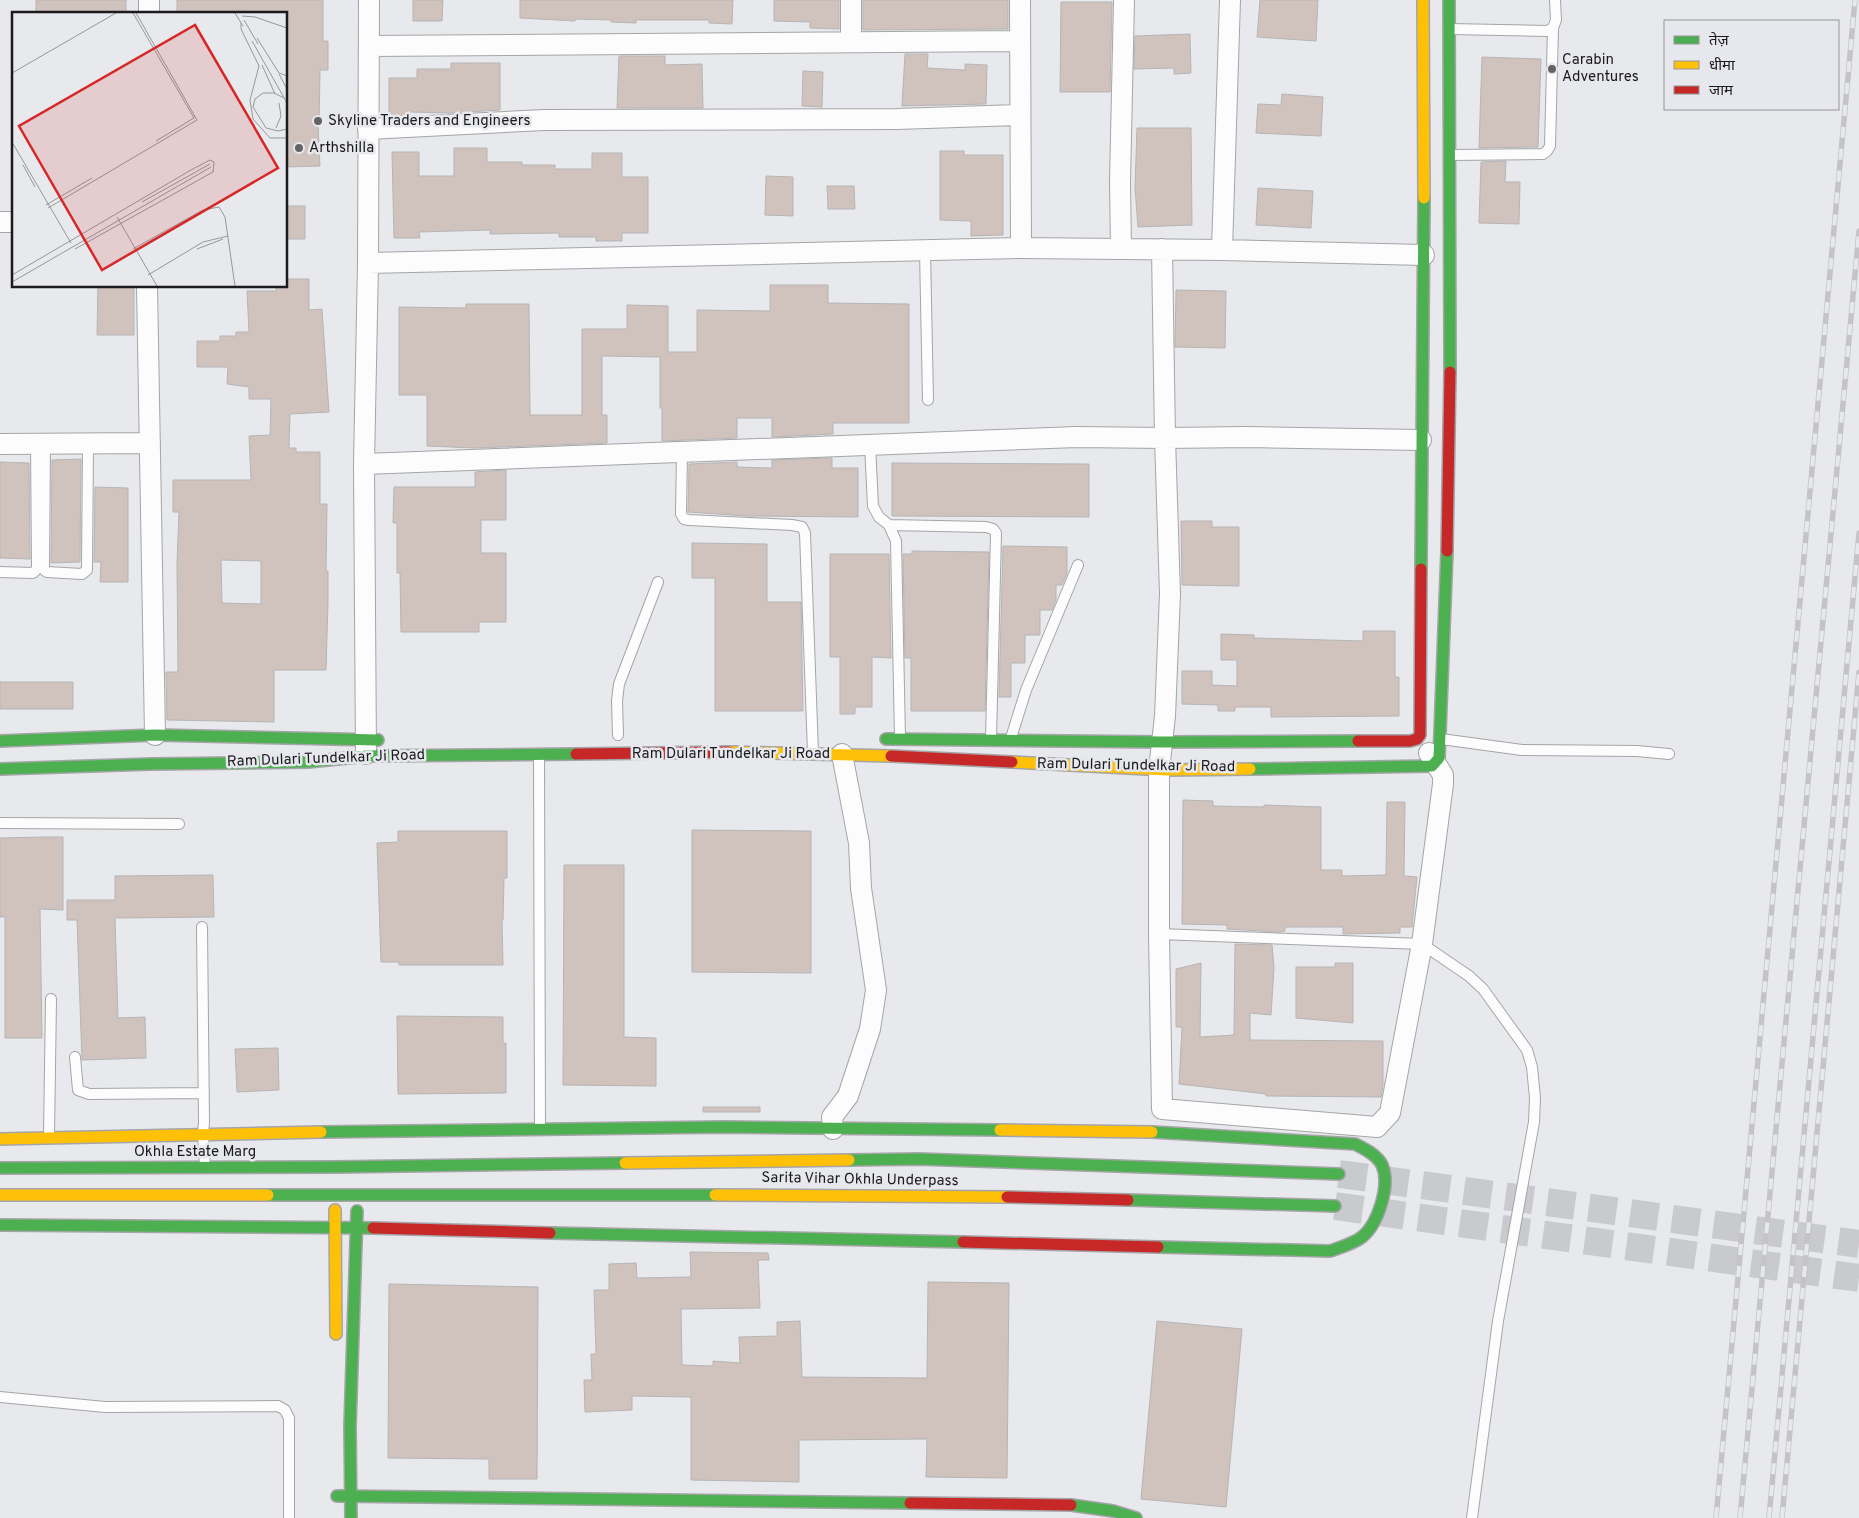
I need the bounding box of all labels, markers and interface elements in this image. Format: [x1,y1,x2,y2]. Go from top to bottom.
inset map [12,12,288,288]
legend [1664,20,1839,110]
text: तेज़ [1709,31,1730,51]
place label: Carabin Adventures [1562,51,1639,87]
text: धीमा [1709,57,1736,76]
marker: Carabin Adventures [1546,63,1558,75]
text: जाम [1709,82,1734,101]
place label: Skyline Traders and Engineers [328,112,531,131]
marker: Skyline Traders and Engineers [312,115,324,127]
place label: Arthshilla [309,139,374,158]
marker: Arthshilla [293,142,305,154]
street label: Ram Dulari Tundelkar Ji Road [632,745,830,764]
street label: Ram Dulari Tundelkar Ji Road [227,746,425,772]
street label: Ram Dulari Tundelkar Ji Road [1037,755,1235,777]
street label: Okhla Estate Marg [134,1143,256,1162]
street label: Sarita Vihar Okhla Underpass [761,1169,959,1191]

